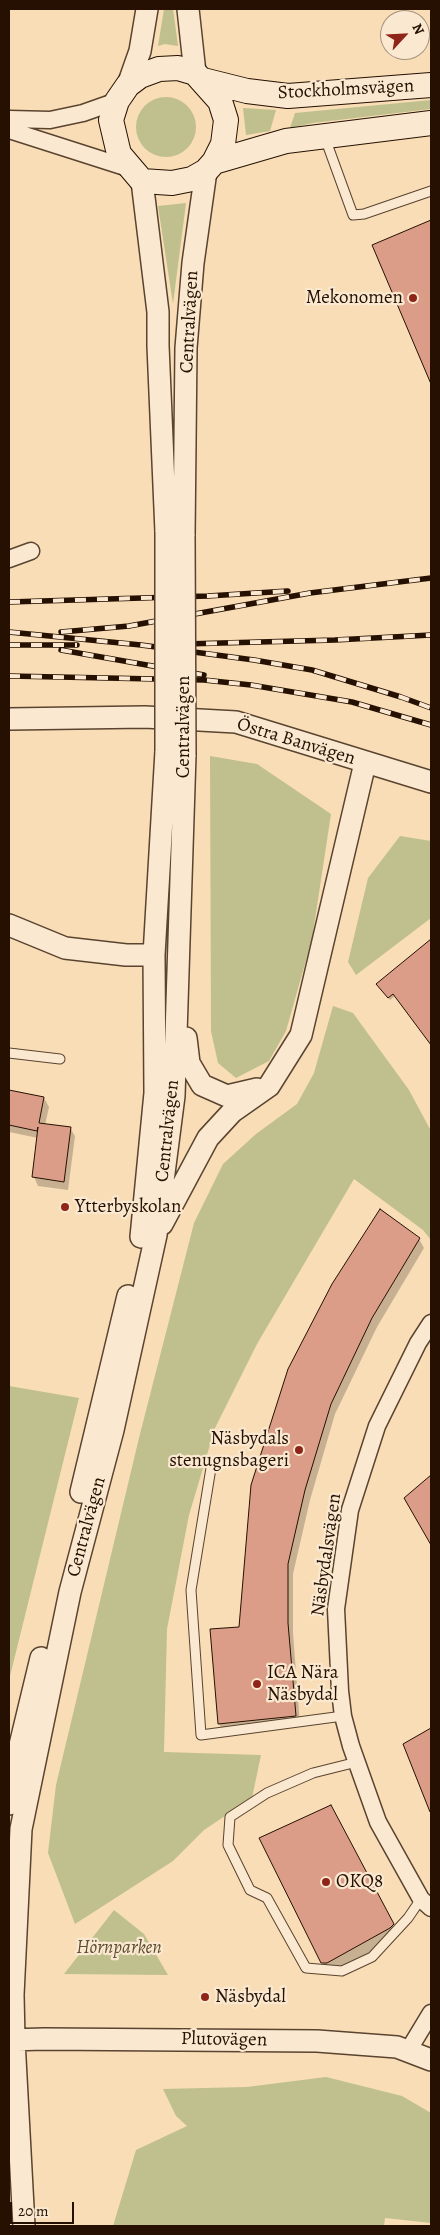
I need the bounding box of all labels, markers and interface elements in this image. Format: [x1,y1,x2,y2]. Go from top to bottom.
north arrow [380,10,430,60]
text: N [407,20,429,38]
street label: Stockholmsvägen [277,75,415,105]
street label: Centralvägen [176,270,204,374]
place label: Mekonomen [306,287,403,309]
marker: Mekonomen [407,292,419,304]
street label: Centralvägen [173,676,195,778]
street label: Östra Banvägen [234,713,358,771]
street label: Centralvägen [151,1079,185,1183]
place label: Ytterbyskolan [75,1196,181,1218]
marker: Ytterbyskolan [59,1201,71,1213]
place label: Näsbydals stenugnsbageri [169,1428,289,1472]
marker: Näsbydals stenugnsbageri [293,1444,305,1456]
street label: Centralvägen [63,1474,111,1580]
street label: Näsbydalsvägen [307,1492,347,1618]
place label: ICA Nära Näsbydal [267,1662,339,1706]
marker: ICA Nära Näsbydal [251,1678,263,1690]
place label: OKQ8 [336,1871,383,1893]
marker: OKQ8 [320,1876,332,1888]
park label: Hörnparken [76,1937,162,1959]
place label: Näsbydal [215,1986,286,2008]
marker: Näsbydal [199,1991,211,2003]
street label: Plutovägen [181,2028,267,2052]
scale bar [12,2192,76,2224]
text: 20 m [18,2201,49,2221]

